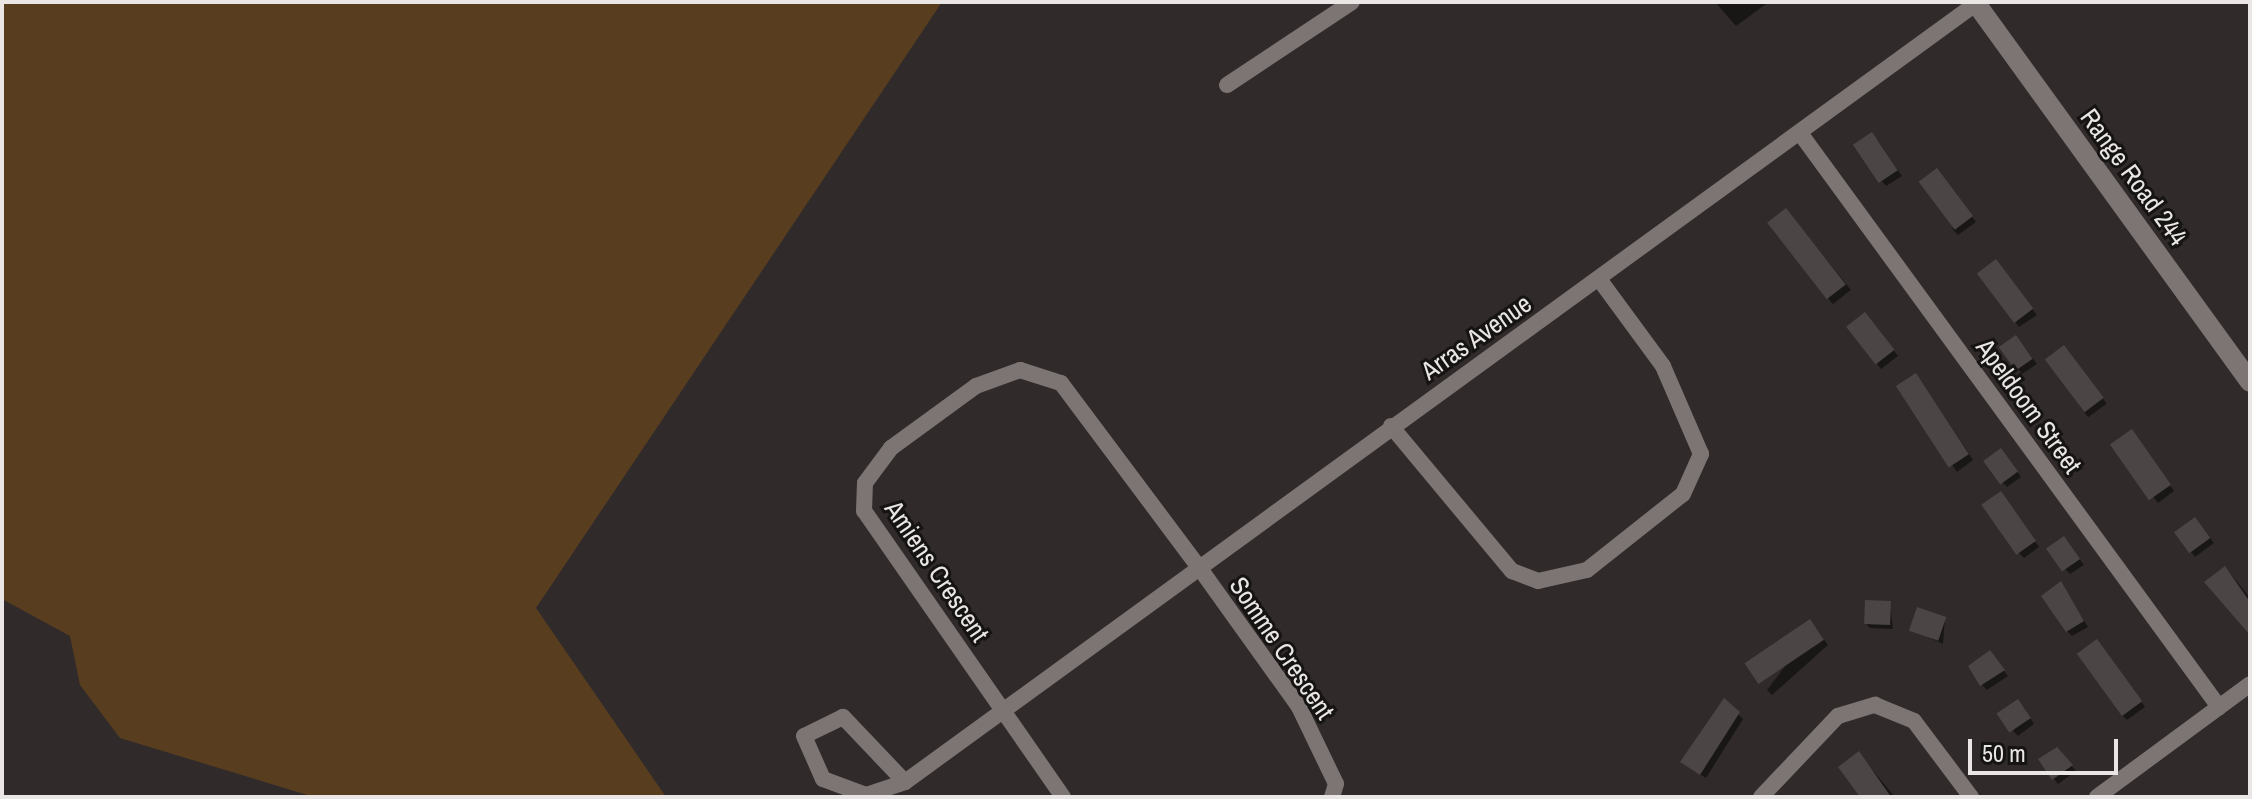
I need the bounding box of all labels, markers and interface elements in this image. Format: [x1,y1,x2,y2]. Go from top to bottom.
street label: Range Road 244 [2074,103,2194,251]
street label: Arras Avenue [1414,287,1538,387]
street label: Apeldoom Street [1970,333,2088,479]
street label: Amiens Crescent [878,494,996,648]
street label: Somme Crescent [1223,571,1341,725]
scale bar [1972,723,2122,773]
text: 50 m [1982,737,2026,769]

